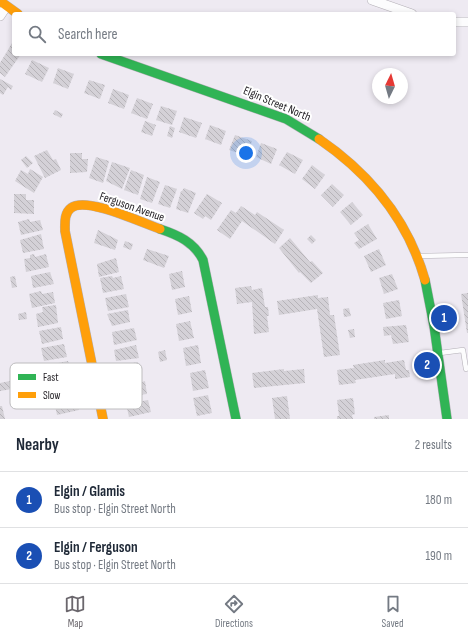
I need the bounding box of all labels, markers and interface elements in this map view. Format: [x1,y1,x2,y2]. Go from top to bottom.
search box [12,12,456,56]
icon: search [26,23,48,45]
text: Search here [58,25,118,44]
north arrow [372,68,408,104]
street label: Elgin Street North [241,83,313,125]
your location [236,143,256,163]
street label: Ferguson Avenue [97,189,167,225]
pin: 1 [431,303,457,333]
pin: 2 [414,350,440,380]
legend [10,363,142,409]
text: Fast [43,371,59,384]
text: Slow [43,389,60,402]
text: Nearby [16,435,59,455]
text: 2 results [415,437,452,453]
text: Elgin / Glamis [54,482,125,501]
text: 1 [26,492,32,508]
text: 180 m [426,492,452,508]
text: Bus stop · Elgin Street North [54,501,176,517]
text: Elgin / Ferguson [54,538,138,557]
text: 2 [26,548,32,564]
text: 190 m [425,548,452,564]
text: Bus stop · Elgin Street North [54,557,176,573]
tab: Map [64,593,86,630]
tab: Directions [215,593,253,630]
tab: Saved [382,593,404,630]

